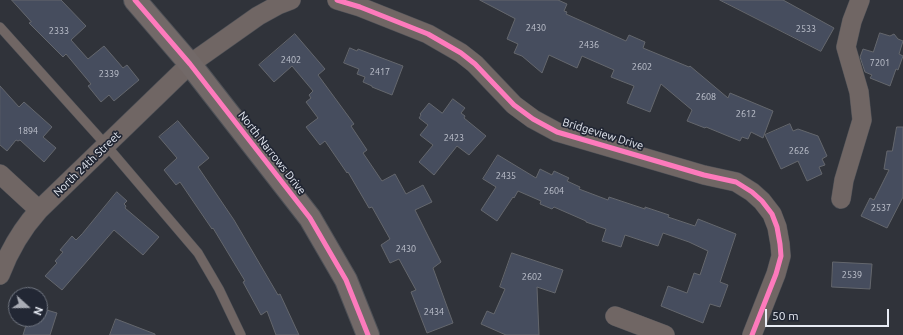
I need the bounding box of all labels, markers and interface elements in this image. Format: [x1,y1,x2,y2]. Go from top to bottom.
house number: 2430 [526,23,546,33]
house number: 2533 [796,24,816,34]
house number: 2333 [49,26,69,36]
house number: 2436 [579,40,599,50]
house number: 2402 [281,55,301,65]
house number: 7201 [870,58,890,68]
house number: 2602 [632,62,652,72]
house number: 2417 [370,67,390,77]
house number: 2339 [99,69,119,79]
house number: 2608 [696,92,716,102]
street label: North Narrows Drive [236,109,308,197]
house number: 2612 [736,109,756,119]
street label: Bridgeview Drive [561,115,645,153]
house number: 1894 [18,126,38,136]
street label: North 24th Street [51,129,123,199]
house number: 2423 [444,133,464,143]
house number: 2626 [789,146,809,156]
house number: 2435 [496,171,516,181]
house number: 2604 [544,186,564,196]
house number: 2537 [871,203,891,213]
house number: 2430 [396,244,416,254]
house number: 2539 [842,270,862,280]
house number: 2602 [522,272,542,282]
north arrow [8,287,48,327]
scale bar [767,301,891,327]
text: N [31,305,45,317]
house number: 2434 [424,307,444,317]
text: 50 m [772,309,799,322]

